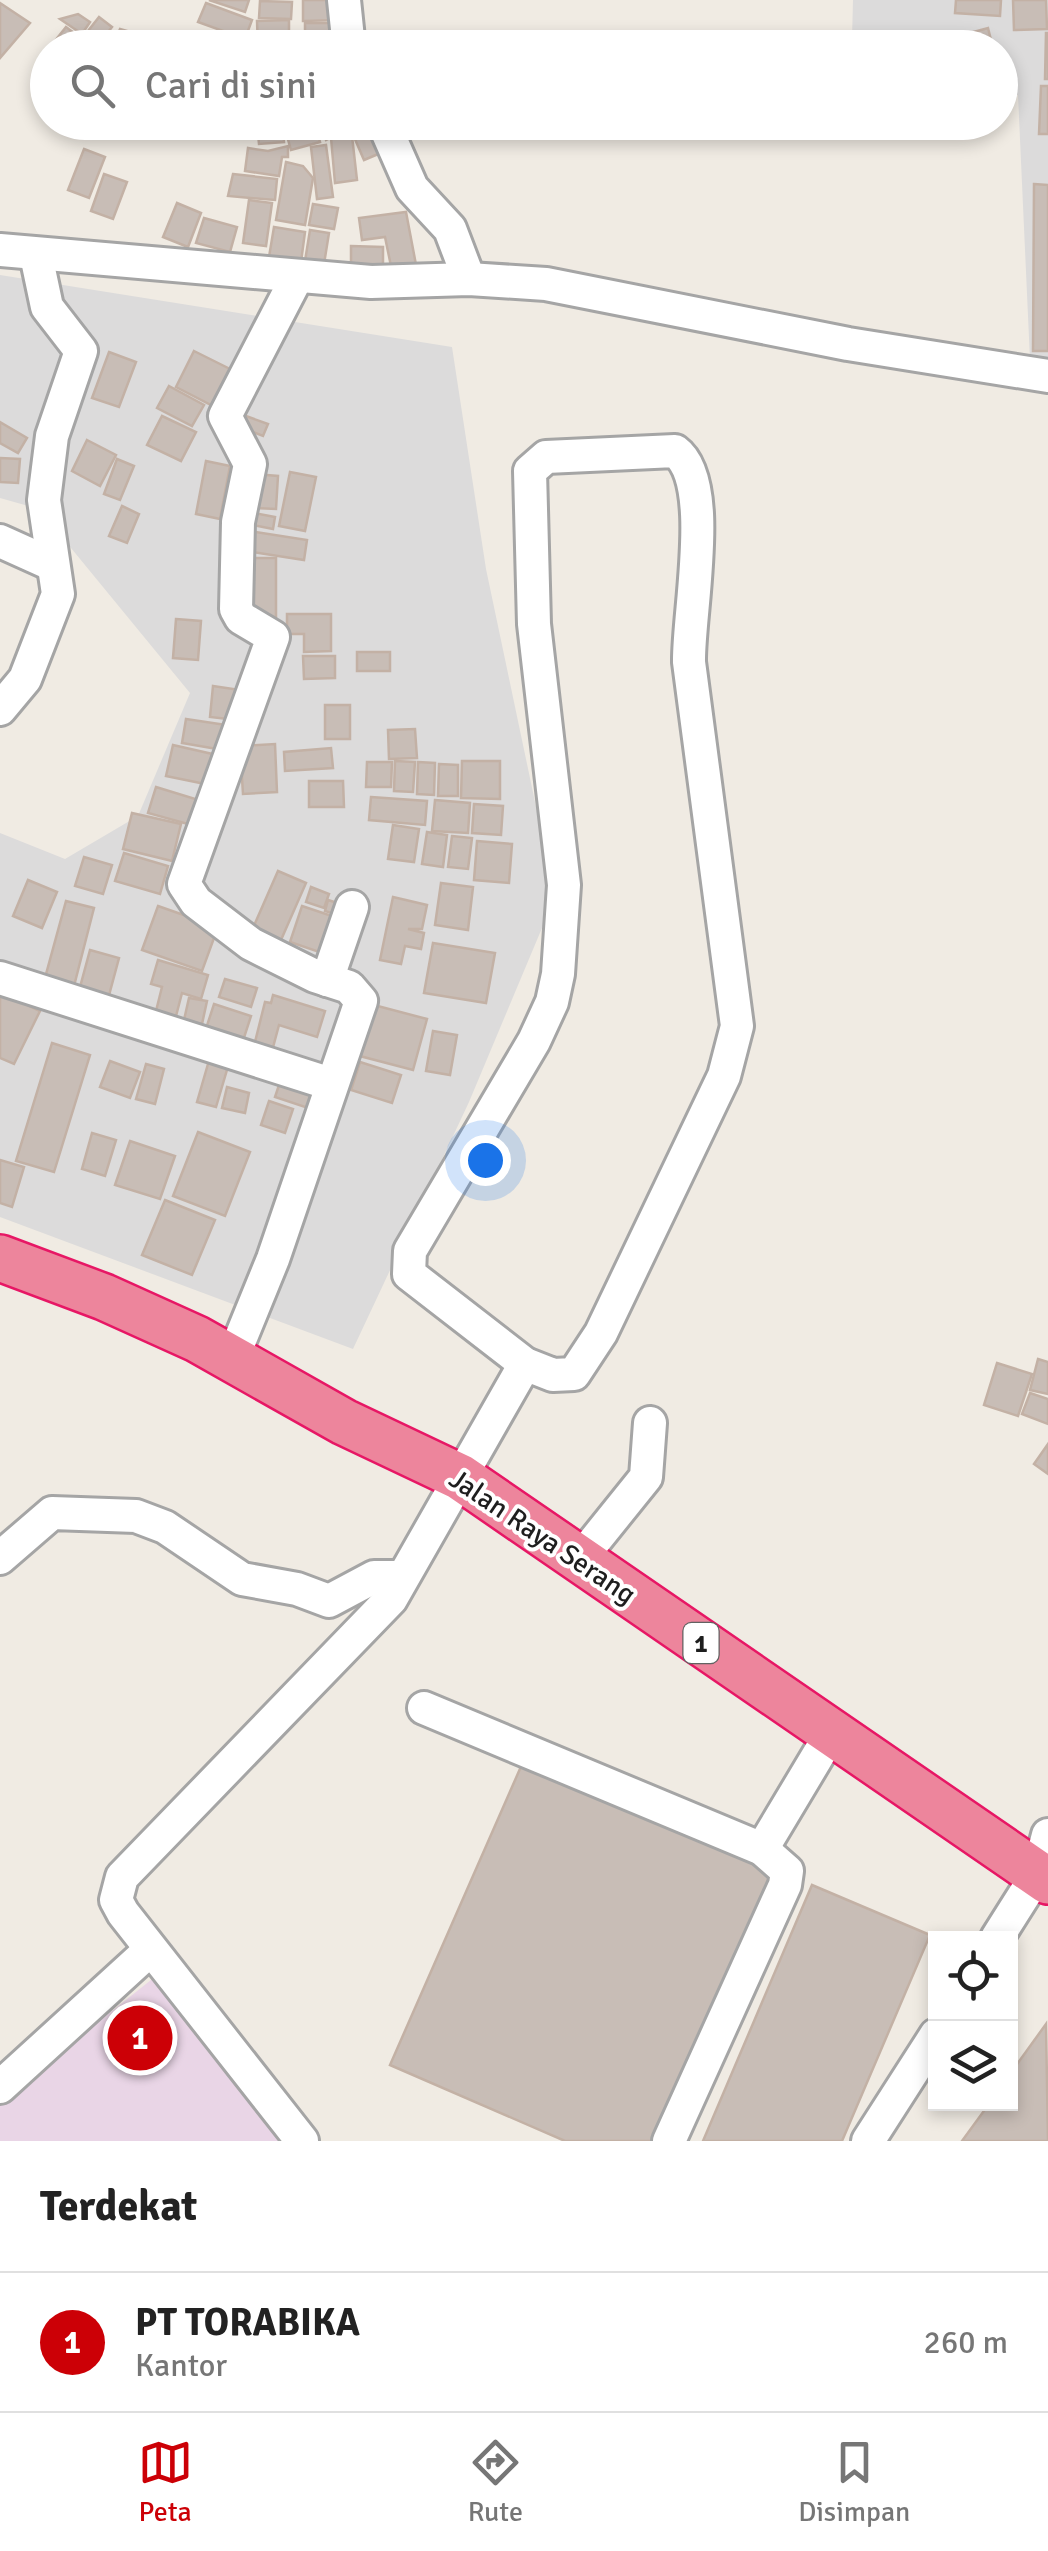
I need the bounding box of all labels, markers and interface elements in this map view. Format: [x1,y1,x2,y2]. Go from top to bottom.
search box [30,30,1018,140]
icon: search [65,58,120,113]
text: Cari di sini [145,62,317,109]
your location [460,1135,511,1186]
street label: Jalan Raya Serang [443,1462,642,1612]
road number: 1 [684,1623,718,1663]
map controls [928,1931,1018,2111]
button: locate [928,1931,1018,2021]
pin: 1 [108,2000,172,2076]
button: layers [928,2021,1018,2111]
text: Terdekat [40,2181,197,2232]
text: PT TORABIKA [135,2299,360,2346]
text: 1 [64,2323,81,2362]
text: 260 m [924,2323,1008,2362]
text: Kantor [135,2346,227,2385]
tab: Peta [138,2435,193,2529]
tab: Rute [468,2435,523,2529]
tab: Disimpan [798,2435,910,2529]

